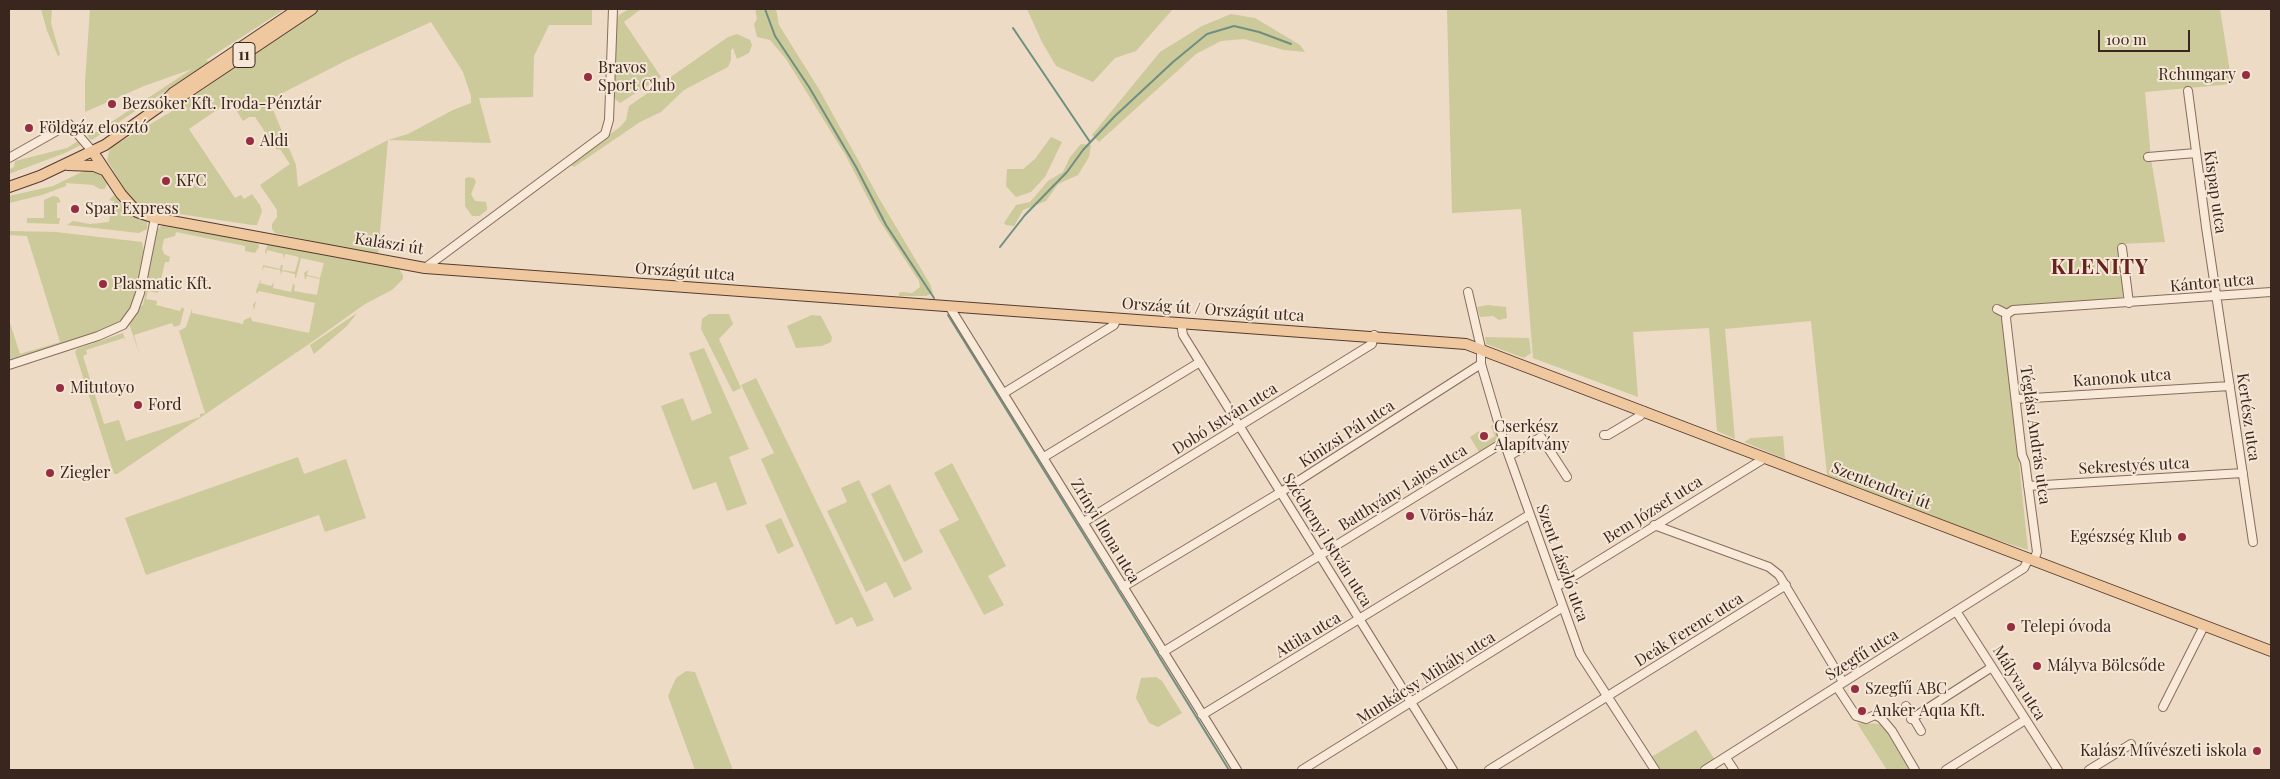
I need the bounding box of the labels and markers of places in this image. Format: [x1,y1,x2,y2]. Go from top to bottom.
place label: Bravos Sport Club [598,58,675,96]
place label: Rchungary [2158,65,2236,85]
marker: Rchungary [2240,69,2252,81]
marker: Bravos Sport Club [582,71,594,83]
place label: Bezsoker Kft. Iroda-Pénztár [122,94,322,114]
marker: Bezsoker Kft. Iroda-Pénztár [106,98,118,110]
place label: Földgáz elosztó [39,118,148,138]
marker: Földgáz elosztó [23,122,35,134]
place label: Aldi [260,131,288,151]
marker: Aldi [244,135,256,147]
place label: KFC [176,171,206,191]
marker: KFC [160,175,172,187]
place label: Spar Express [85,199,179,219]
marker: Spar Express [69,203,81,215]
place label: Plasmatic Kft. [113,274,212,294]
marker: Plasmatic Kft. [97,278,109,290]
place label: Mitutoyo [70,378,135,398]
marker: Mitutoyo [54,382,66,394]
place label: Ford [148,395,182,415]
marker: Ford [132,399,144,411]
place label: Cserkész Alapítvány [1494,417,1569,455]
marker: Cserkész Alapítvány [1478,430,1490,442]
place label: Ziegler [60,463,110,483]
marker: Ziegler [44,467,56,479]
place label: Vörös-ház [1420,506,1494,526]
marker: Vörös-ház [1404,510,1416,522]
place label: Egészség Klub [2070,527,2172,547]
marker: Egészség Klub [2176,531,2188,543]
place label: Telepi óvoda [2021,617,2111,637]
marker: Telepi óvoda [2005,621,2017,633]
place label: Mályva Bölcsőde [2047,656,2165,676]
marker: Mályva Bölcsőde [2031,660,2043,672]
place label: Szegfű ABC [1865,679,1947,699]
marker: Szegfű ABC [1849,683,1861,695]
place label: Anker Aqua Kft. [1872,701,1985,721]
marker: Anker Aqua Kft. [1856,705,1868,717]
place label: Kalász Művészeti iskola [2080,741,2247,761]
marker: Kalász Művészeti iskola [2251,745,2263,757]

